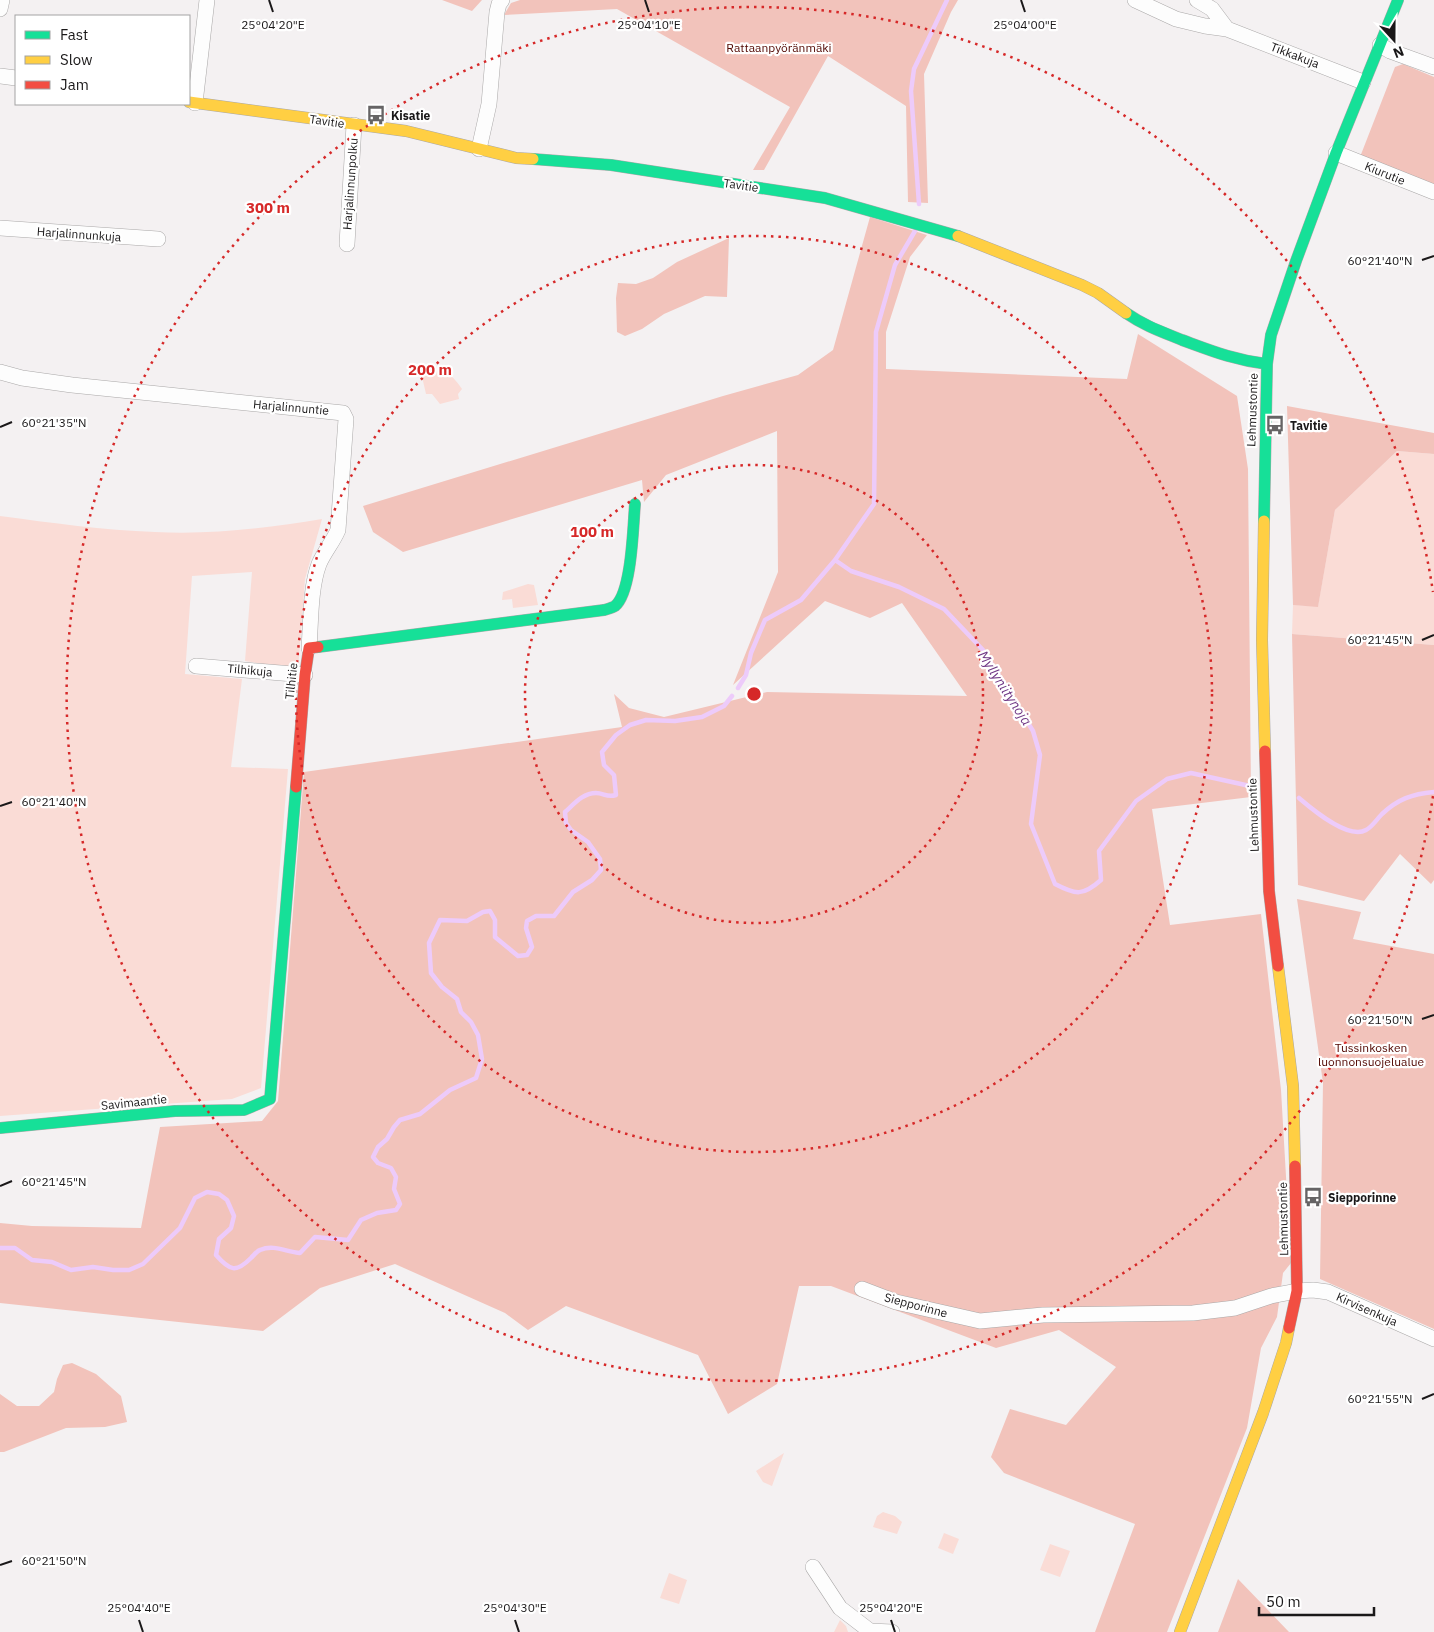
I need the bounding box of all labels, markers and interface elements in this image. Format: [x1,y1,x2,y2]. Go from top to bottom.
legend [15,15,190,105]
north arrow [1369,15,1419,65]
text: 25°04'20"E [241,17,305,32]
text: 25°04'10"E [617,17,681,32]
text: 25°04'00"E [993,17,1057,32]
text: Fast [60,25,88,44]
street label: Tikkakuja [1268,39,1322,71]
park label: Rattaanpyöränmäki [726,40,832,55]
text: N [1391,42,1407,62]
text: Slow [60,50,93,69]
text: Jam [60,75,89,94]
bus stop icon: Kisatie [365,104,387,126]
place label: Kisatie [391,108,431,123]
street label: Tavitie [309,111,346,131]
street label: Harjalinnunpolku [339,137,361,231]
street label: Kiurutie [1363,158,1408,188]
street label: Tavitie [723,175,760,195]
text: 300 m [246,198,290,217]
street label: Harjalinnunkuja [36,224,122,244]
text: 60°21'40"N [1347,253,1413,268]
text: 200 m [408,360,452,379]
street label: Lehmustontie [1243,372,1261,447]
street label: Harjalinnuntie [252,396,330,418]
bus stop icon: Tavitie [1264,414,1286,436]
text: 60°21'35"N [21,415,87,430]
place label: Tavitie [1290,418,1328,433]
text: 100 m [570,522,614,541]
text: 60°21'45"N [1347,632,1413,647]
water label: Myllyniitynoja [974,647,1036,729]
street label: Tilhikuja [227,661,274,680]
street label: Tilhitie [282,662,300,700]
centre of rings [745,685,763,703]
street label: Lehmustontie [1244,777,1262,852]
text: 60°21'40"N [21,794,87,809]
text: 60°21'50"N [1347,1012,1413,1027]
park label: Tussinkosken luonnonsuojelualue [1318,1040,1424,1069]
street label: Savimaantie [100,1091,168,1113]
text: 60°21'45"N [21,1174,87,1189]
street label: Lehmustontie [1275,1182,1291,1256]
bus stop icon: Siepporinne [1302,1186,1324,1208]
place label: Siepporinne [1328,1190,1397,1205]
street label: Siepporinne [883,1289,950,1321]
street label: Kirvisenkuja [1334,1289,1401,1329]
text: 60°21'55"N [1347,1391,1413,1406]
text: 60°21'50"N [21,1553,87,1568]
scale bar [1259,1584,1374,1616]
text: 50 m [1266,1592,1301,1611]
text: 25°04'40"E [107,1600,171,1615]
text: 25°04'30"E [483,1600,547,1615]
text: 25°04'20"E [859,1600,923,1615]

